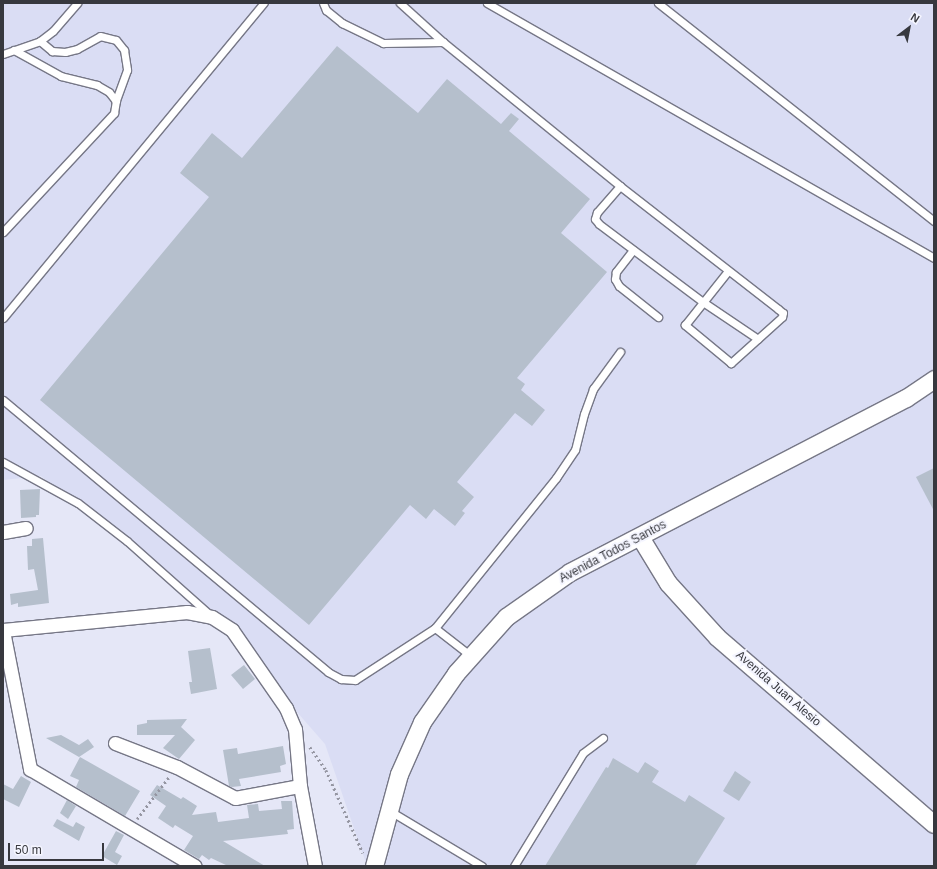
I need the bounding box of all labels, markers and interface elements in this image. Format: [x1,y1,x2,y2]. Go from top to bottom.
north arrow [889,8,929,48]
text: N [909,11,922,25]
street label: Avenida Todos Santos [557,518,669,586]
street label: Avenida Juan Alesio [732,648,824,730]
scale bar [10,835,106,861]
text: 50 m [15,843,42,857]

